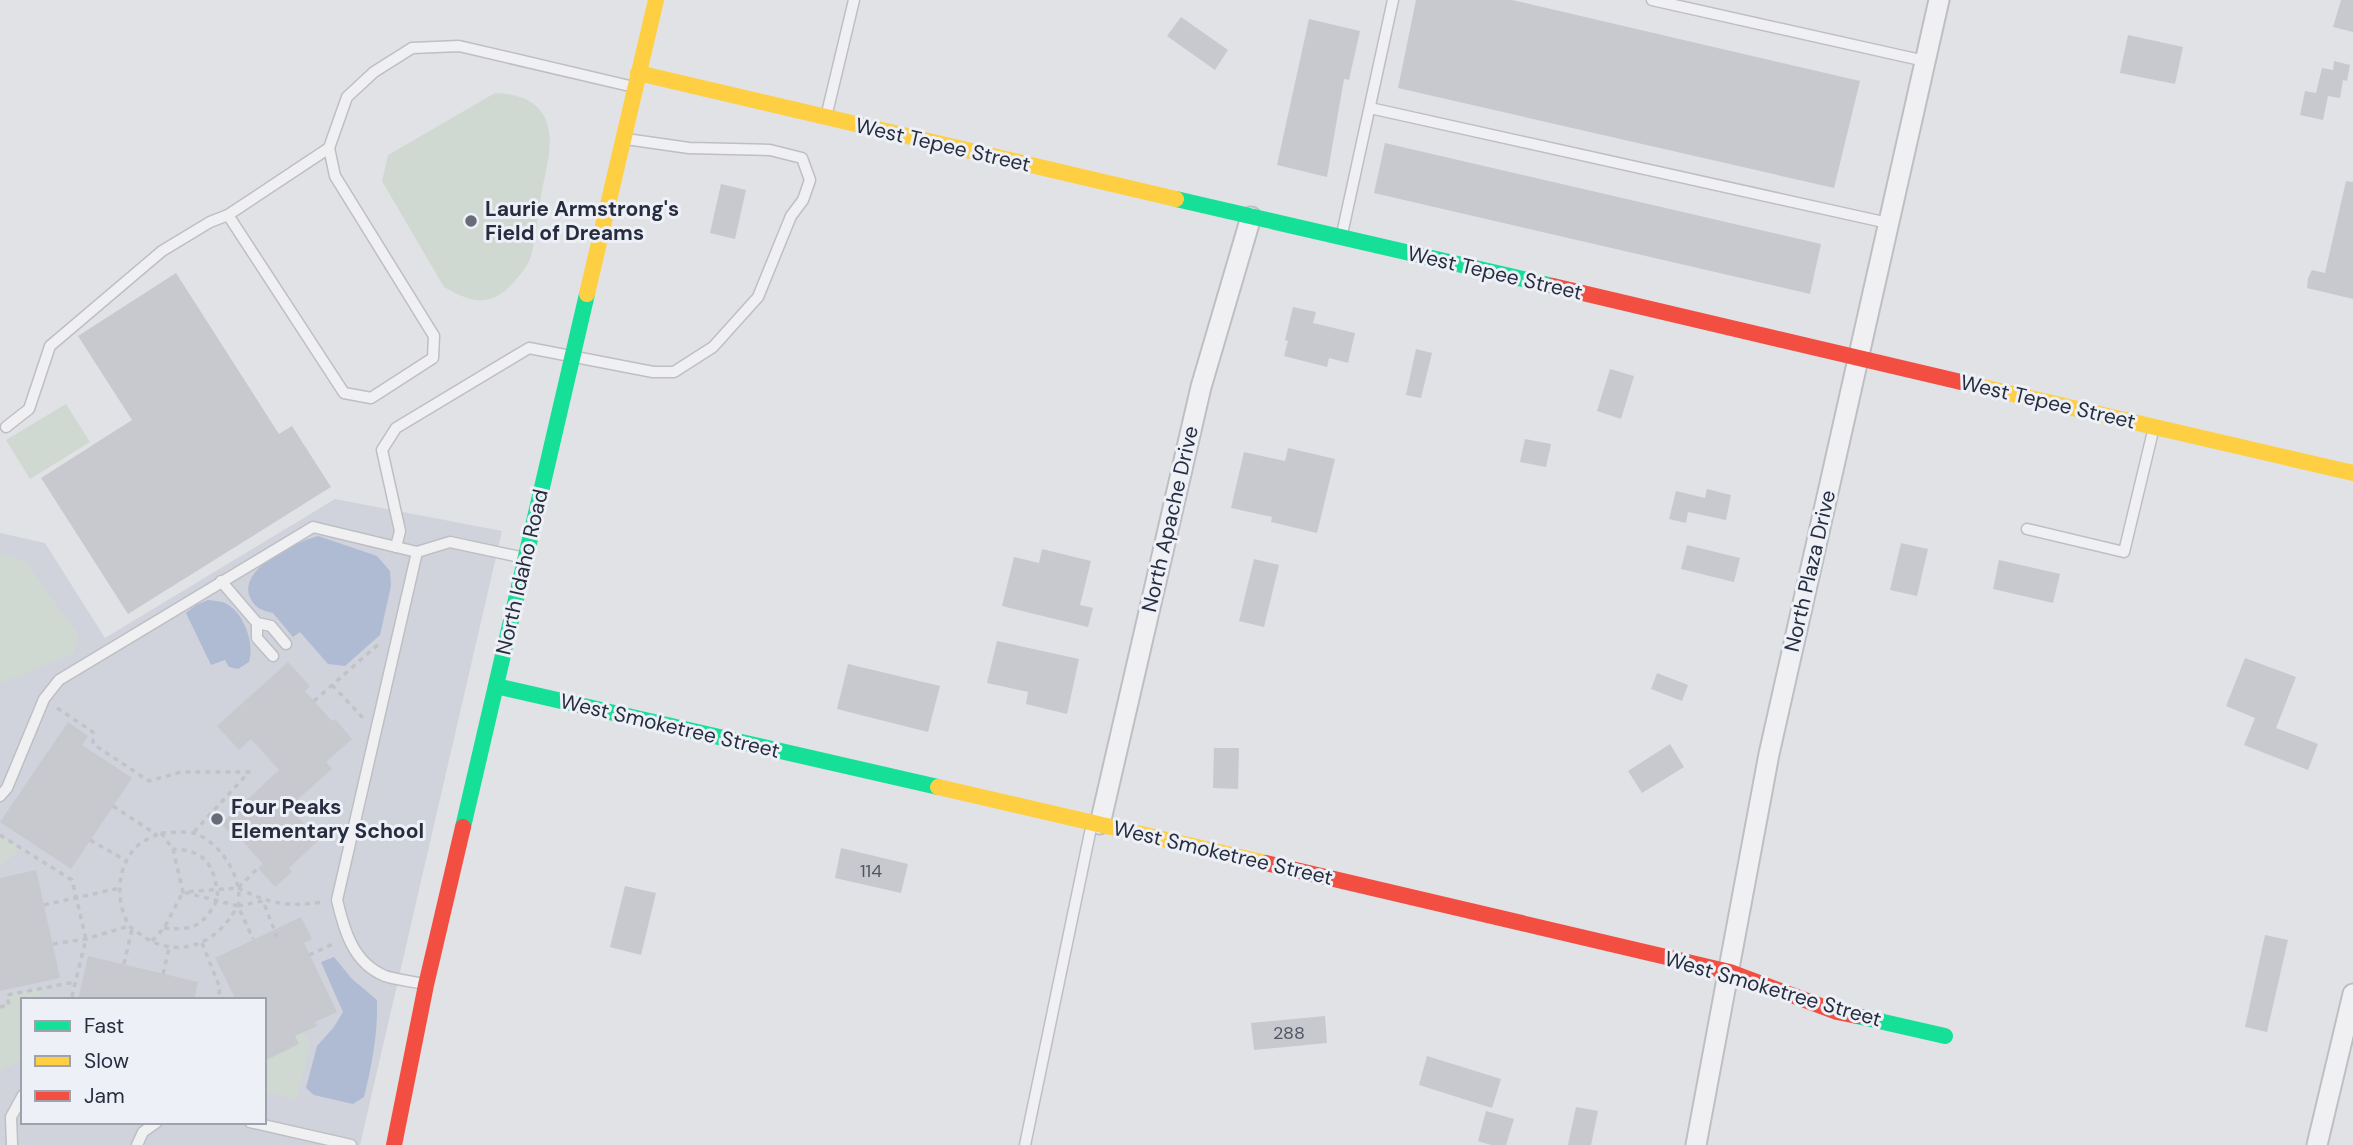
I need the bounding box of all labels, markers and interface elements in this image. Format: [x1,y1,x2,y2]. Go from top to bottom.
street label: West Tepee Street [853,111,1033,179]
place label: Laurie Armstrong's Field of Dreams [485,195,679,247]
marker: Laurie Armstrong's Field of Dreams [463,213,479,229]
street label: West Tepee Street [1405,239,1585,307]
street label: West Tepee Street [1958,368,2138,436]
street label: North Apache Drive [1135,423,1205,615]
street label: North Idaho Road [489,486,555,658]
street label: North Plaza Drive [1778,487,1842,655]
street label: West Smoketree Street [558,687,782,765]
place label: Four Peaks Elementary School [231,793,424,845]
marker: Four Peaks Elementary School [209,811,225,827]
street label: West Smoketree Street [1111,814,1335,892]
house number: 114 [860,859,882,883]
street label: West Smoketree Street [1661,945,1885,1033]
legend [21,998,266,1124]
text: Fast [84,1012,124,1040]
house number: 288 [1273,1021,1305,1045]
text: Slow [84,1047,129,1075]
text: Jam [84,1082,125,1110]

